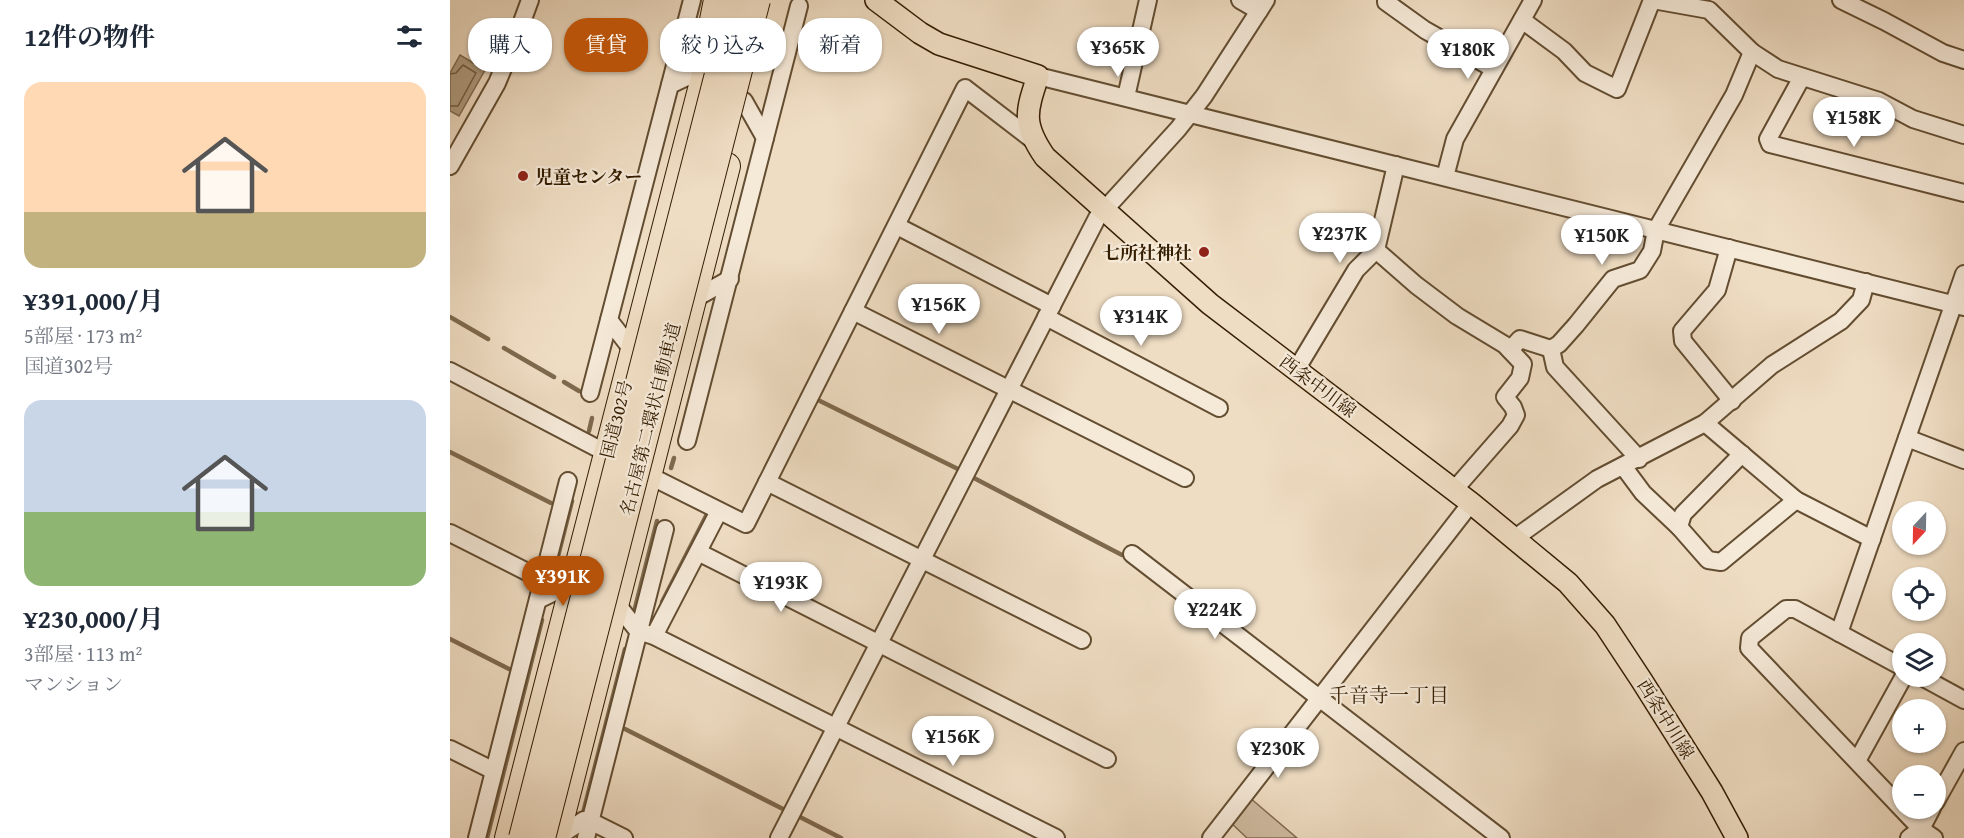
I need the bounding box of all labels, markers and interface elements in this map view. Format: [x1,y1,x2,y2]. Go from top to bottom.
text: 12件の物件 [24,17,155,56]
chip: 購入 [468,18,552,72]
chip: 賃貸 [564,18,648,72]
chip: 絞り込み [660,18,786,72]
chip: 新着 [798,18,882,72]
icon: filters [393,20,426,53]
pin: ¥365K [1076,27,1160,78]
pin: ¥180K [1426,29,1510,80]
text: ¥365K [1091,32,1145,61]
text: ¥180K [1441,34,1495,63]
pin: ¥158K [1812,97,1896,148]
text: ¥158K [1827,102,1881,131]
icon: home [171,121,279,229]
place label: 児童センター [535,163,642,190]
marker: 児童センター [516,169,530,183]
pin: ¥237K [1298,213,1382,264]
pin: ¥150K [1560,215,1644,266]
text: ¥237K [1313,218,1367,247]
text: ¥150K [1575,220,1629,249]
place label: 七所社神社 [1102,239,1192,266]
marker: 七所社神社 [1197,245,1211,259]
text: ¥391,000/月 [24,281,164,320]
pin: ¥156K [897,284,981,335]
text: ¥156K [912,289,966,318]
pin: ¥314K [1099,296,1183,347]
text: ¥314K [1114,301,1168,330]
street label: 名古屋第二環状自動車道 [613,320,687,518]
text: 5部屋 · 173 m² [24,321,142,350]
street label: 西条中川線 [1274,348,1362,424]
text: 国道302号 [24,351,113,380]
street label: 国道302号 [593,377,639,461]
icon: home [171,439,279,547]
north arrow [1892,501,1946,555]
map controls [1892,501,1946,819]
pin: ¥391K [521,556,605,607]
text: ¥391K [536,561,590,590]
pin: ¥193K [739,562,823,613]
text: ¥193K [754,567,808,596]
button: locate [1892,567,1946,621]
pin: ¥224K [1173,589,1257,640]
text: ¥224K [1188,594,1242,623]
text: ¥230,000/月 [24,599,164,638]
button: layers [1892,633,1946,687]
text: 3部屋 · 113 m² [24,639,142,668]
text: マンション [24,669,123,698]
street label: 西条中川線 [1631,674,1701,764]
district label: 千音寺一丁目 [1329,680,1449,709]
button: + [1892,699,1946,753]
pin: ¥156K [911,716,995,767]
text: ¥156K [926,721,980,750]
pin: ¥230K [1236,728,1320,779]
text: ¥230K [1251,733,1305,762]
button: − [1892,765,1946,819]

